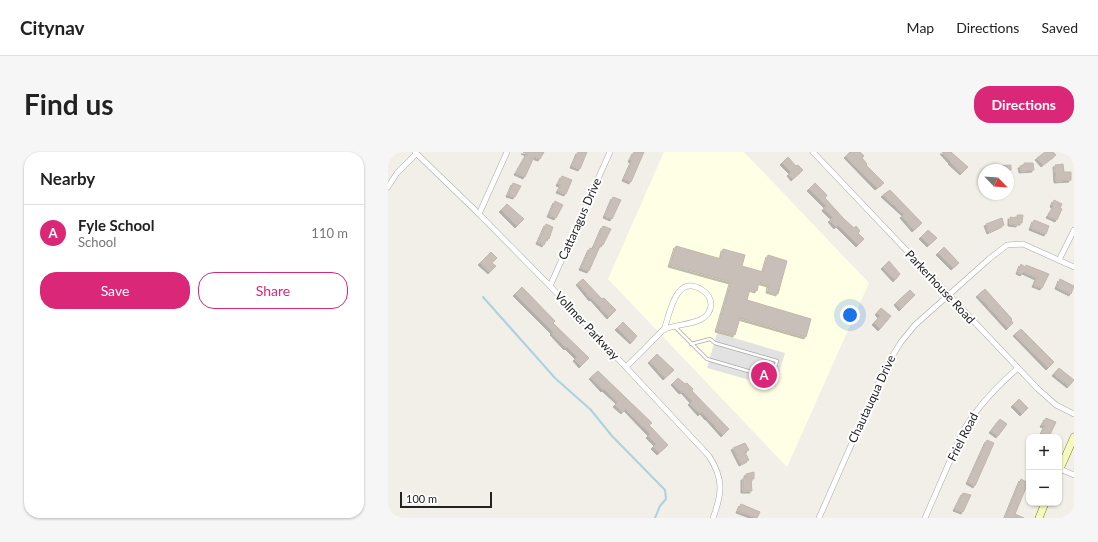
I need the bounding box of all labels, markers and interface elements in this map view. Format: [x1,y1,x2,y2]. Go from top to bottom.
text: Citynav [20,16,85,39]
text: Map [907,19,934,36]
text: Directions [956,19,1019,36]
text: Saved [1041,19,1078,36]
button: Directions [974,86,1074,123]
text: Find us [24,87,114,121]
north arrow [978,164,1014,200]
text: Nearby [40,168,95,189]
street label: Cattaragus Drive [555,176,604,262]
text: Fyle School [78,216,154,234]
text: A [48,225,58,241]
text: 110 m [311,225,348,241]
text: School [78,234,116,250]
street label: Parkerhouse Road [902,247,978,327]
button: Save [40,272,190,309]
button: Share [198,272,348,309]
street label: Vollmer Parkway [552,288,623,364]
your location [840,305,860,325]
street label: Chautauqua Drive [845,352,899,445]
pin: A [751,360,777,390]
street label: Friel Road [944,410,981,464]
map controls [1026,434,1062,506]
button: + [1026,434,1062,470]
button: − [1026,470,1062,506]
scale bar [400,490,492,509]
text: 100 m [406,492,437,505]

